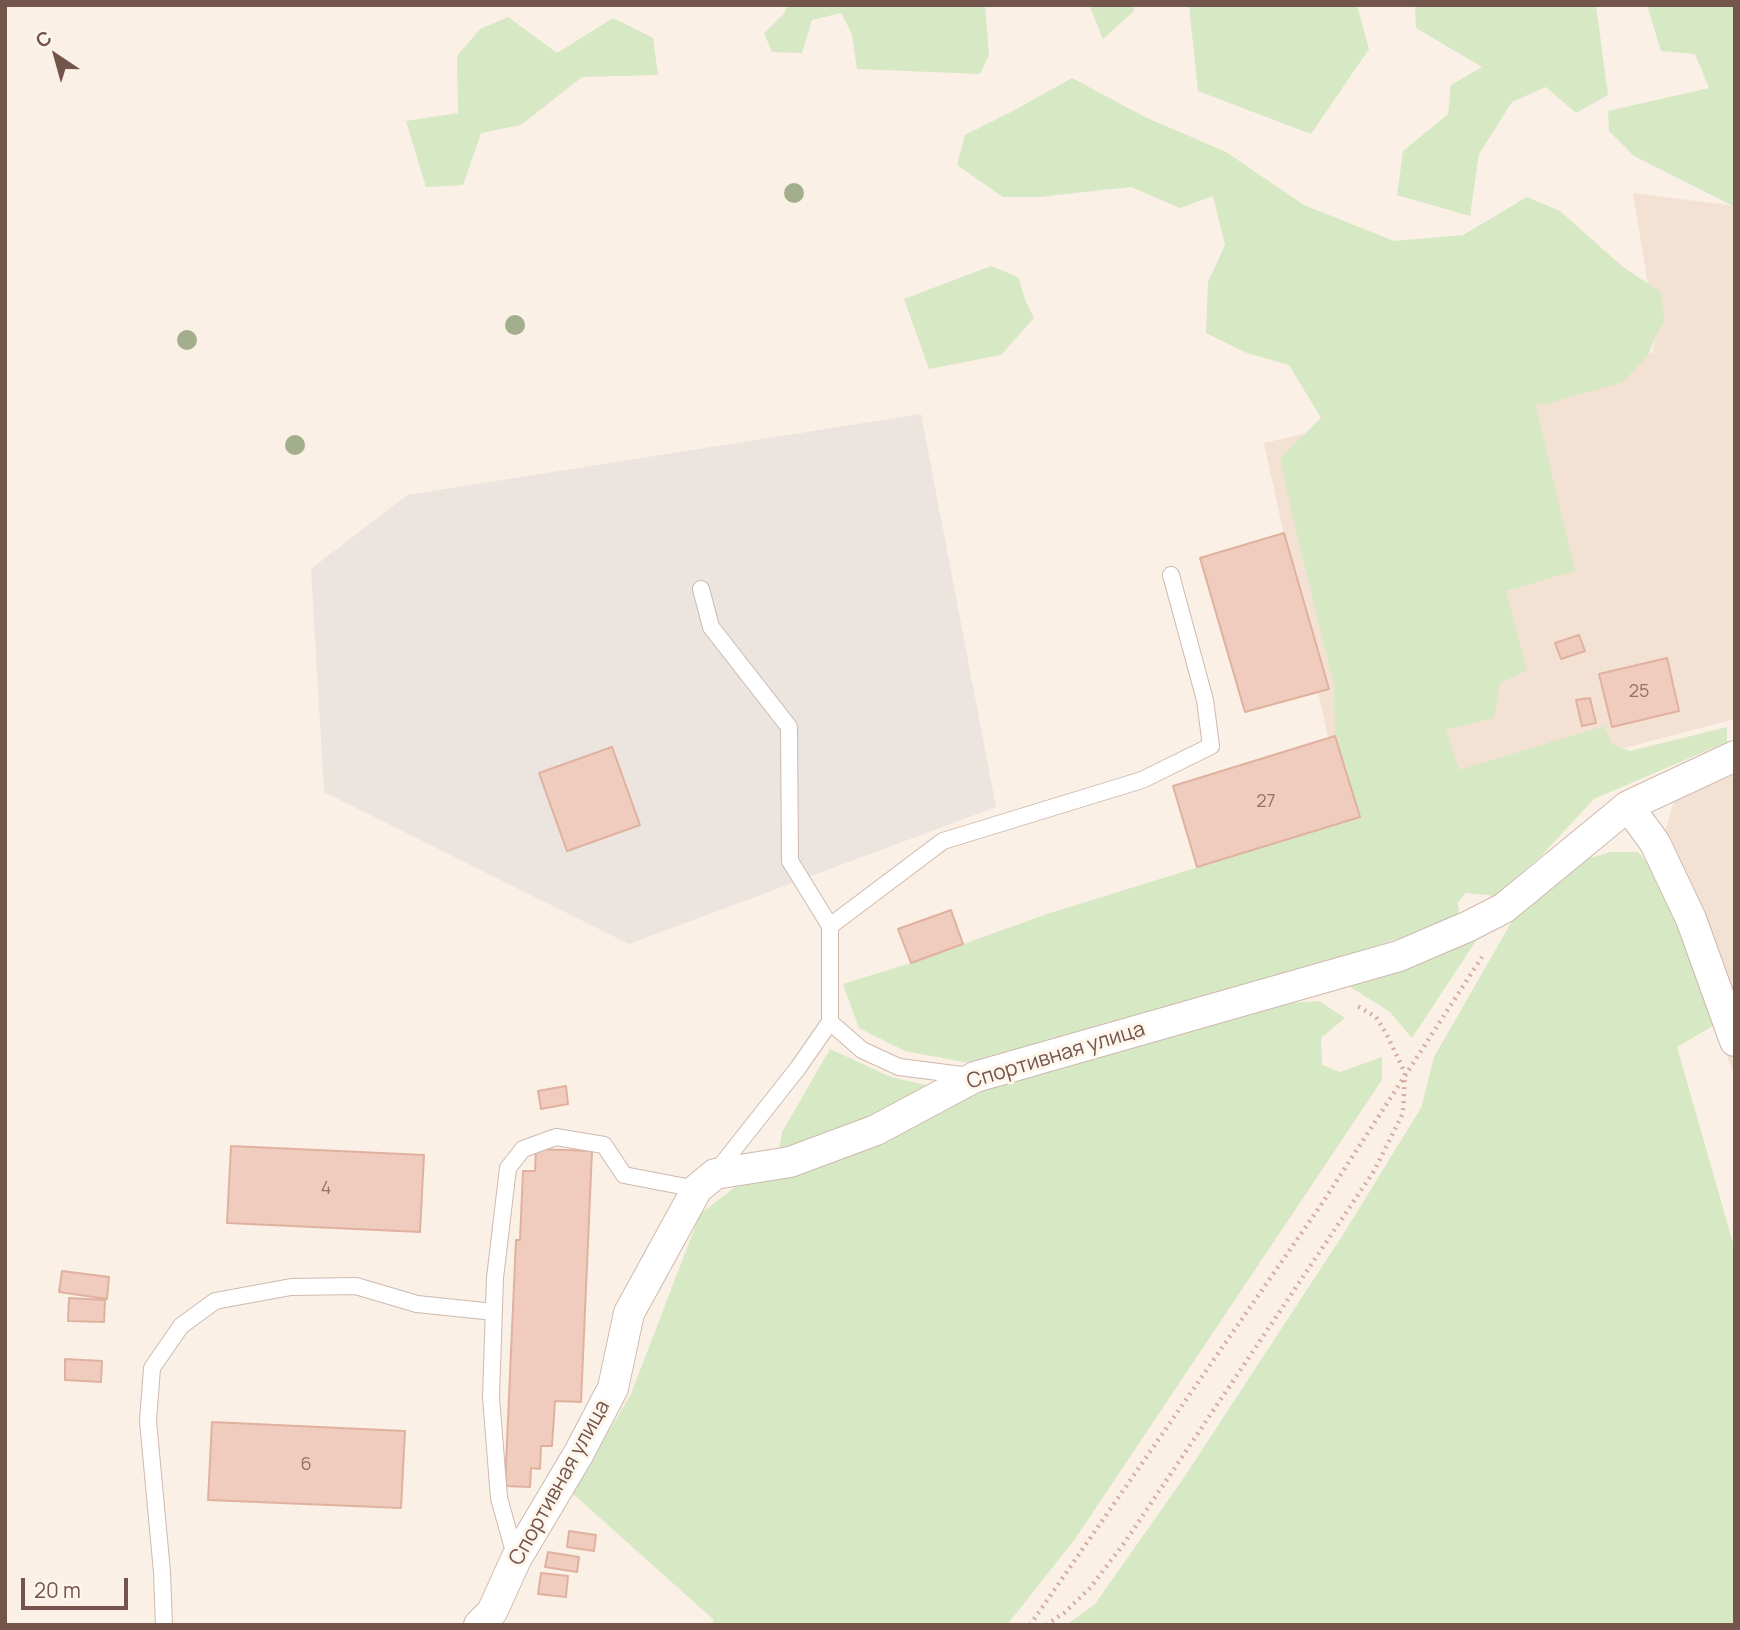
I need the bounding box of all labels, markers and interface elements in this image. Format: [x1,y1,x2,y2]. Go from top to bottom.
north arrow [21,21,91,91]
text: С [30,24,57,54]
house number: 25 [1629,681,1649,703]
house number: 27 [1256,791,1276,813]
street label: Спортивная улица [964,1017,1148,1095]
house number: 4 [321,1178,331,1200]
street label: Спортивная улица [504,1396,616,1570]
house number: 6 [300,1454,312,1476]
scale bar [24,1564,131,1608]
text: 20 m [34,1576,81,1604]

